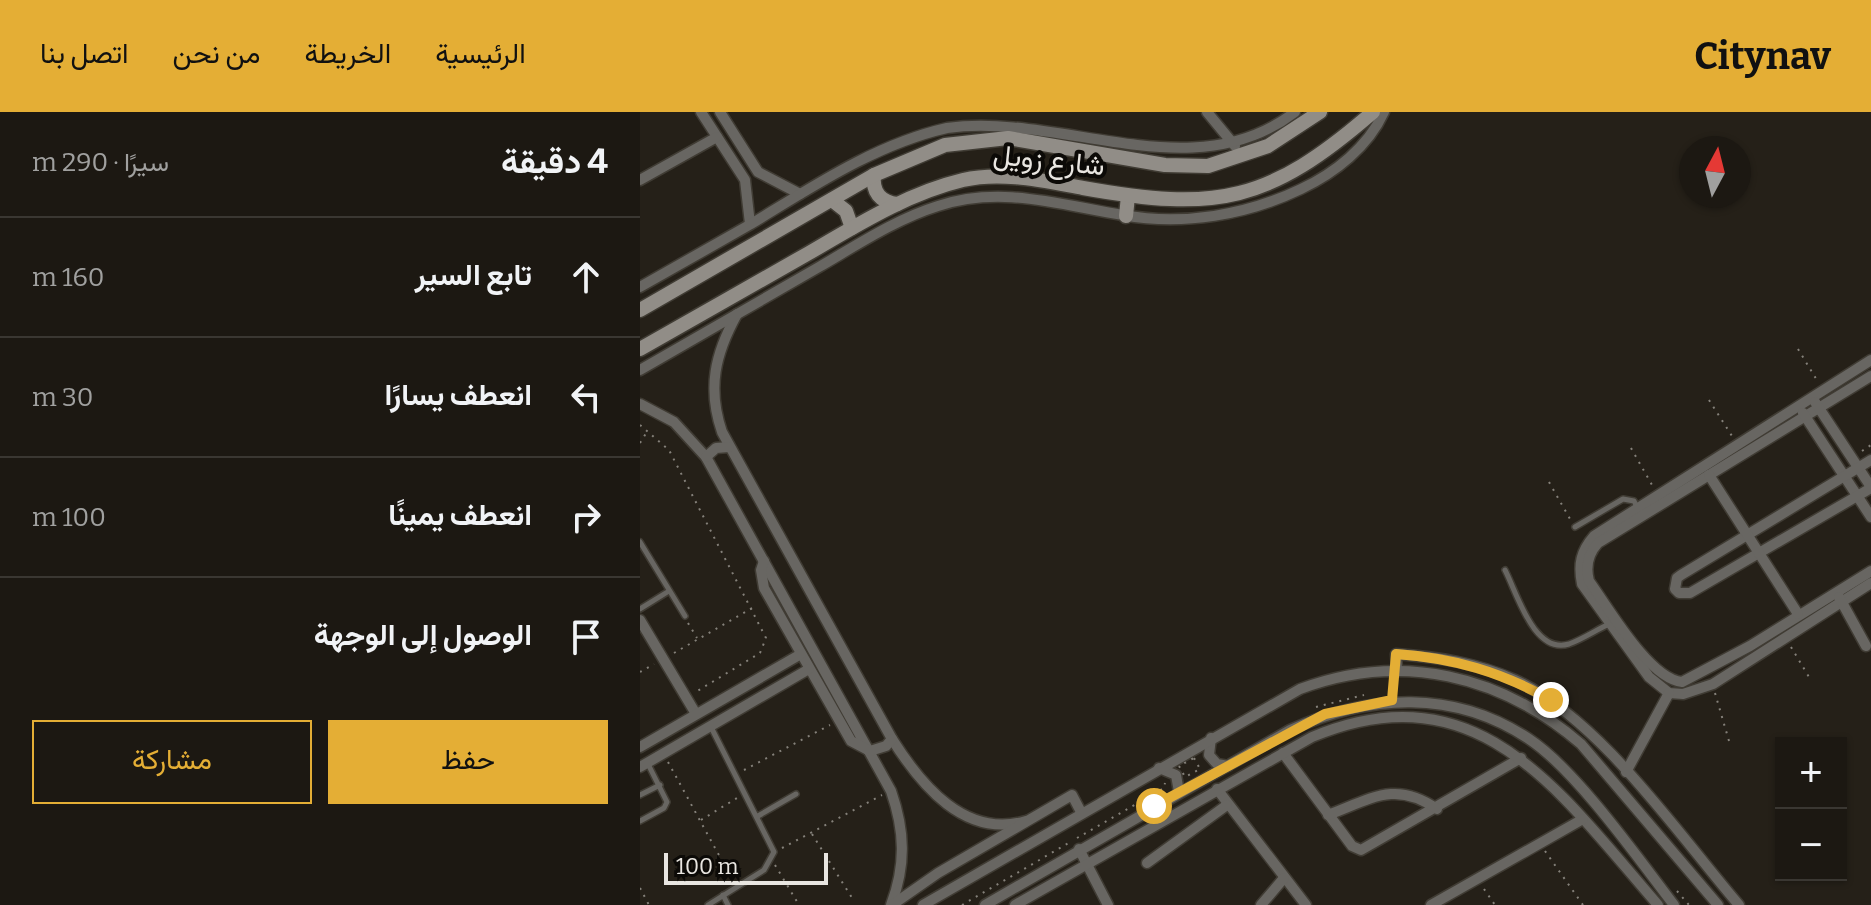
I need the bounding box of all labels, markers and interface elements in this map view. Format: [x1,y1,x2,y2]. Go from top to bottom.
text: Citynav [1694,33,1831,79]
text: اتصل بنا [40,37,129,70]
text: من نحن [173,37,261,70]
text: الخريطة [305,37,391,70]
text: الرئيسية [435,37,526,70]
north arrow [1679,136,1751,208]
street label: شارع زويل [991,138,1106,184]
text: 4 دقيقة [501,141,608,182]
text: سيرًا · 290 m [32,147,169,178]
icon: ahead [564,255,608,299]
text: تابع السير [415,257,532,293]
text: 160 m [32,262,105,293]
icon: left [564,375,608,419]
text: انعطف يسارًا [385,377,532,413]
text: 30 m [32,382,94,413]
icon: right [564,495,608,539]
text: انعطف يمينًا [388,497,532,533]
text: 100 m [32,502,106,533]
icon: arrive [564,615,608,659]
text: الوصول إلى الوجهة [314,617,532,653]
route end [1533,682,1569,718]
button: مشاركة [32,720,312,804]
button: حفظ [328,720,608,804]
map controls [1775,737,1847,881]
button: + [1775,737,1847,809]
route start [1136,788,1172,824]
button: − [1775,809,1847,881]
scale bar [664,849,828,885]
text: 100 m [676,853,739,880]

